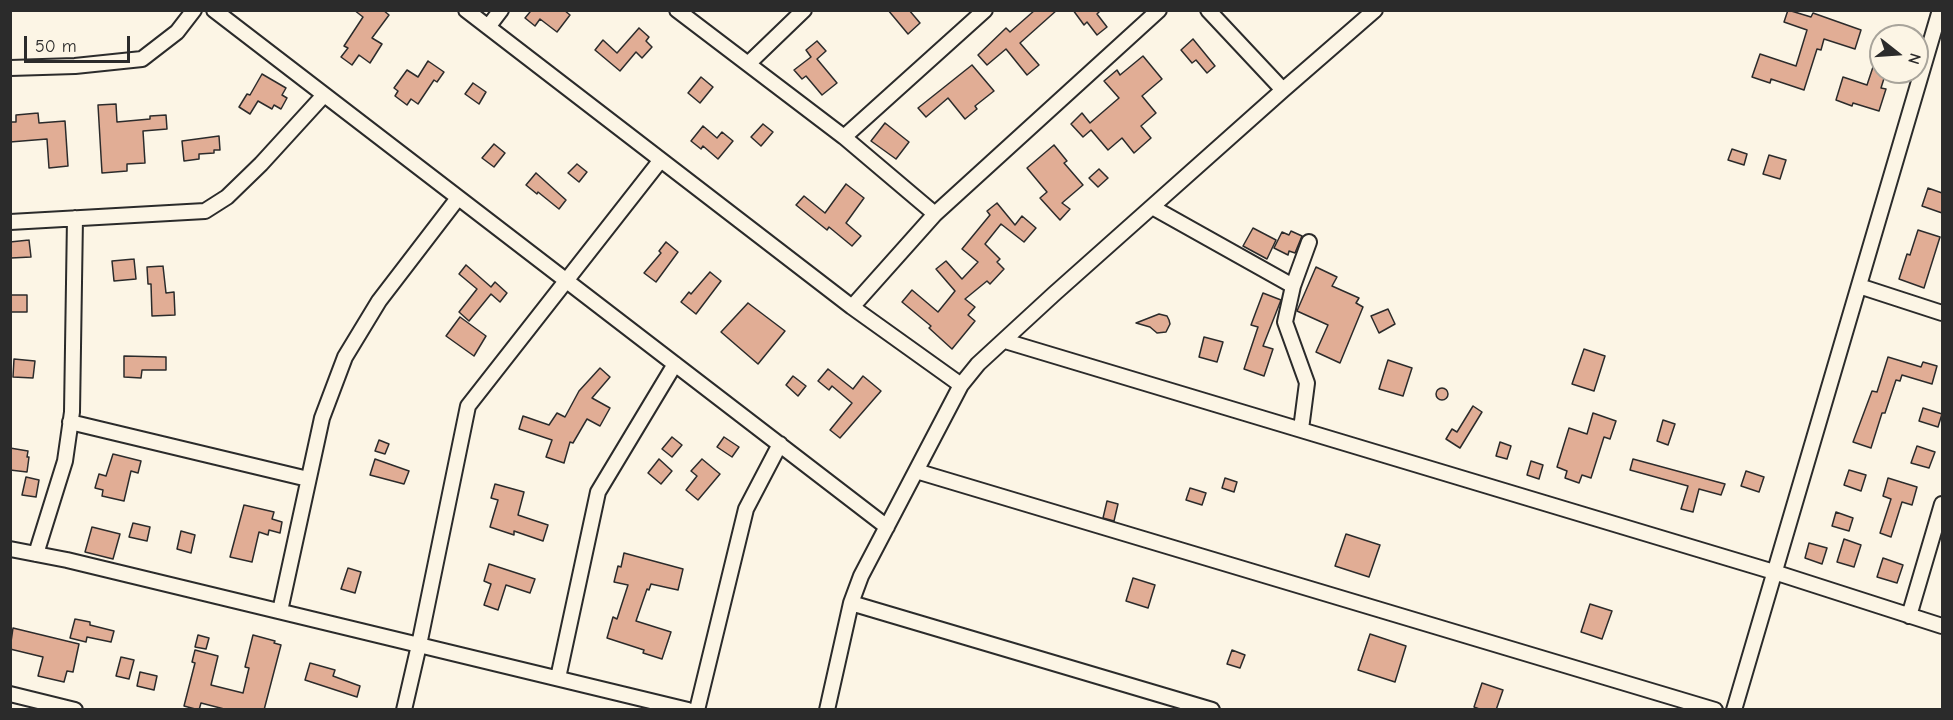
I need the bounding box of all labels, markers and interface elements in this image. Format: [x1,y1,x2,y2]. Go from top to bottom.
scale bar [27,24,134,62]
north arrow [1869,24,1929,84]
text: 50 m [35,36,77,57]
text: N [1904,51,1924,66]

